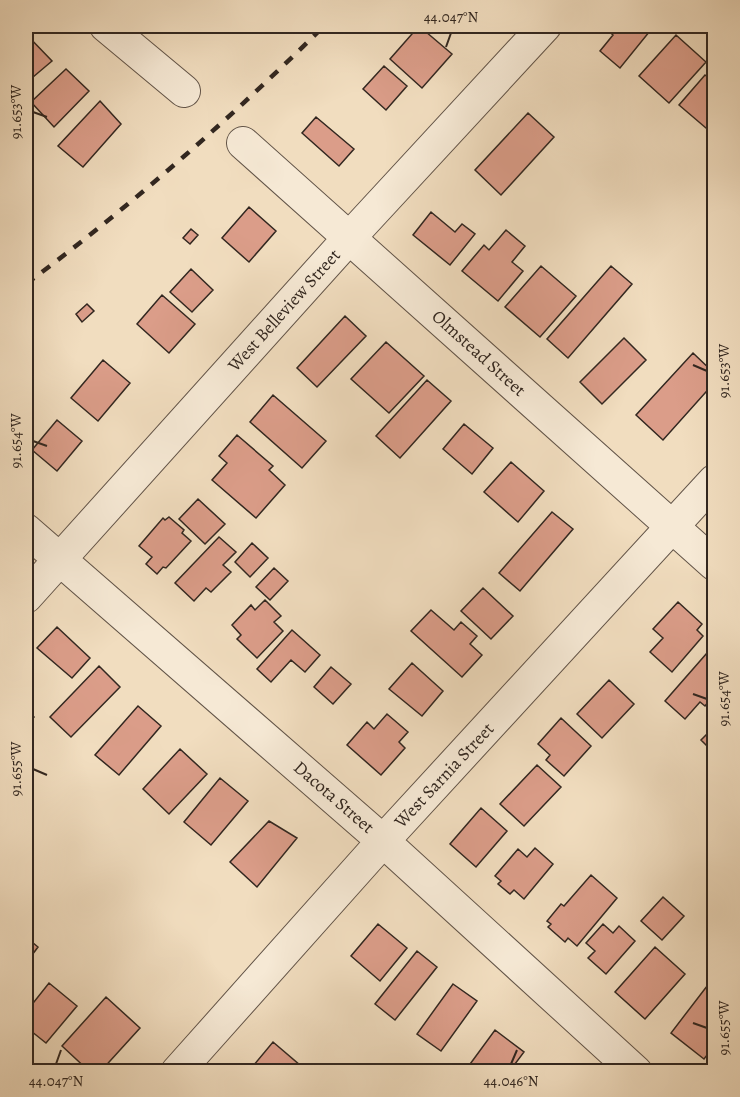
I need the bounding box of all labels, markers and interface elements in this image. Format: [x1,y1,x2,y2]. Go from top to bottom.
text: 44.047°N [424,7,478,27]
text: 91.653°W [6,85,26,139]
street label: West Belleview Street [222,243,346,377]
street label: Olmstead Street [427,304,531,402]
text: 91.653°W [714,344,734,398]
text: 91.654°W [6,413,26,469]
text: 91.654°W [714,671,734,727]
street label: West Sarnia Street [388,717,499,834]
text: 91.655°W [6,742,26,796]
street label: Dacota Street [289,755,379,839]
text: 91.655°W [714,1001,734,1055]
text: 44.047°N [29,1071,83,1091]
text: 44.046°N [483,1071,539,1091]

